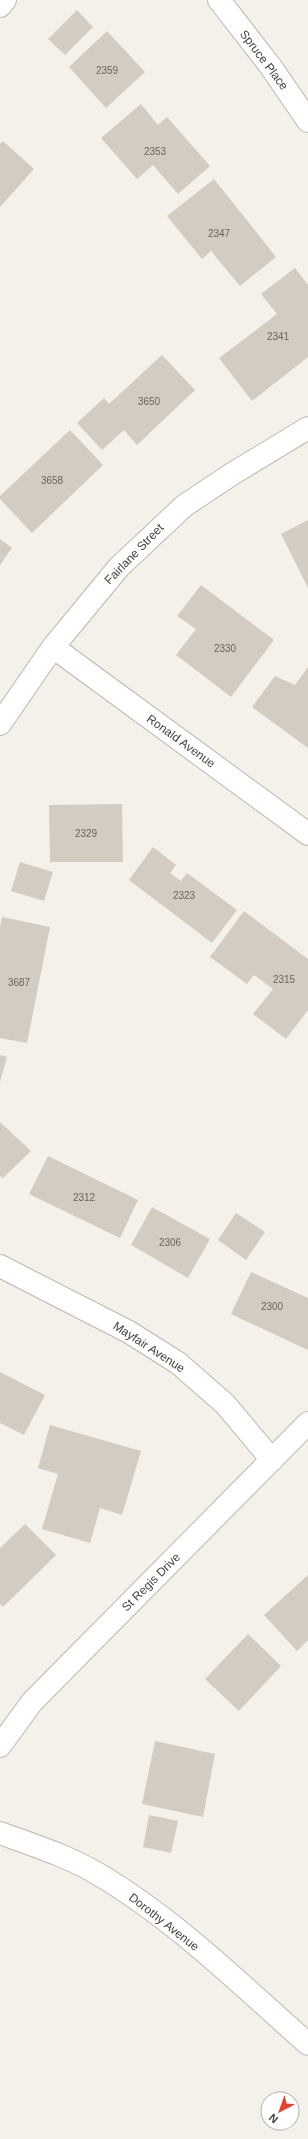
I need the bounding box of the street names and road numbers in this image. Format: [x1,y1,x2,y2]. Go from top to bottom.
street label: Spruce Place [237,27,291,93]
street label: Fairlane Street [102,520,167,587]
street label: Ronald Avenue [144,711,218,771]
street label: Mayfair Avenue [111,1319,188,1376]
street label: St Regis Drive [119,1550,183,1614]
street label: Dorothy Avenue [126,1890,202,1954]

